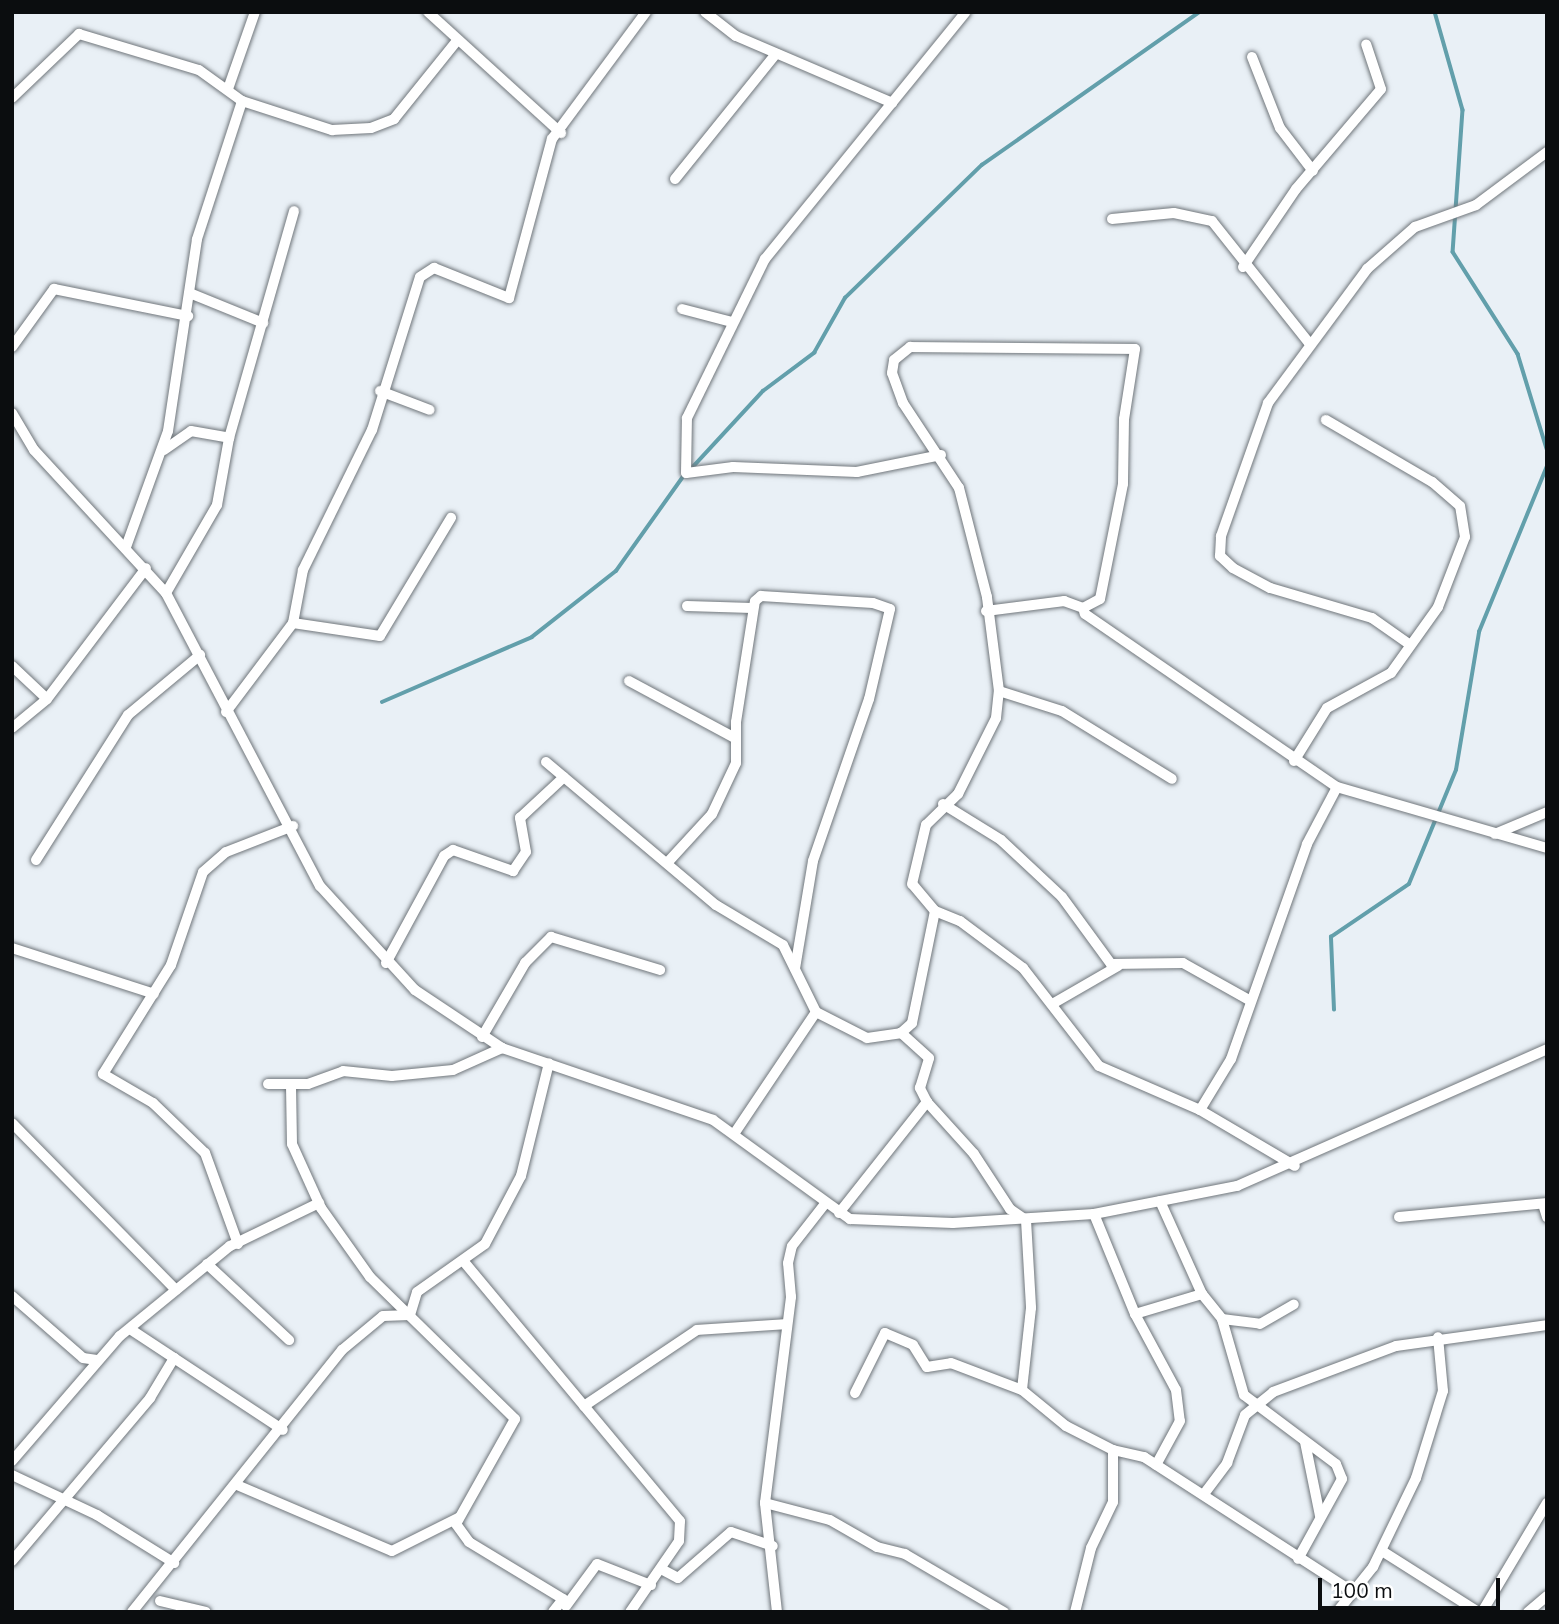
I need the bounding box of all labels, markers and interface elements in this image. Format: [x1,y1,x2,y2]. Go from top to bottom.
scale bar [1321,1564,1503,1608]
text: 100 m [1331,1577,1393,1603]

